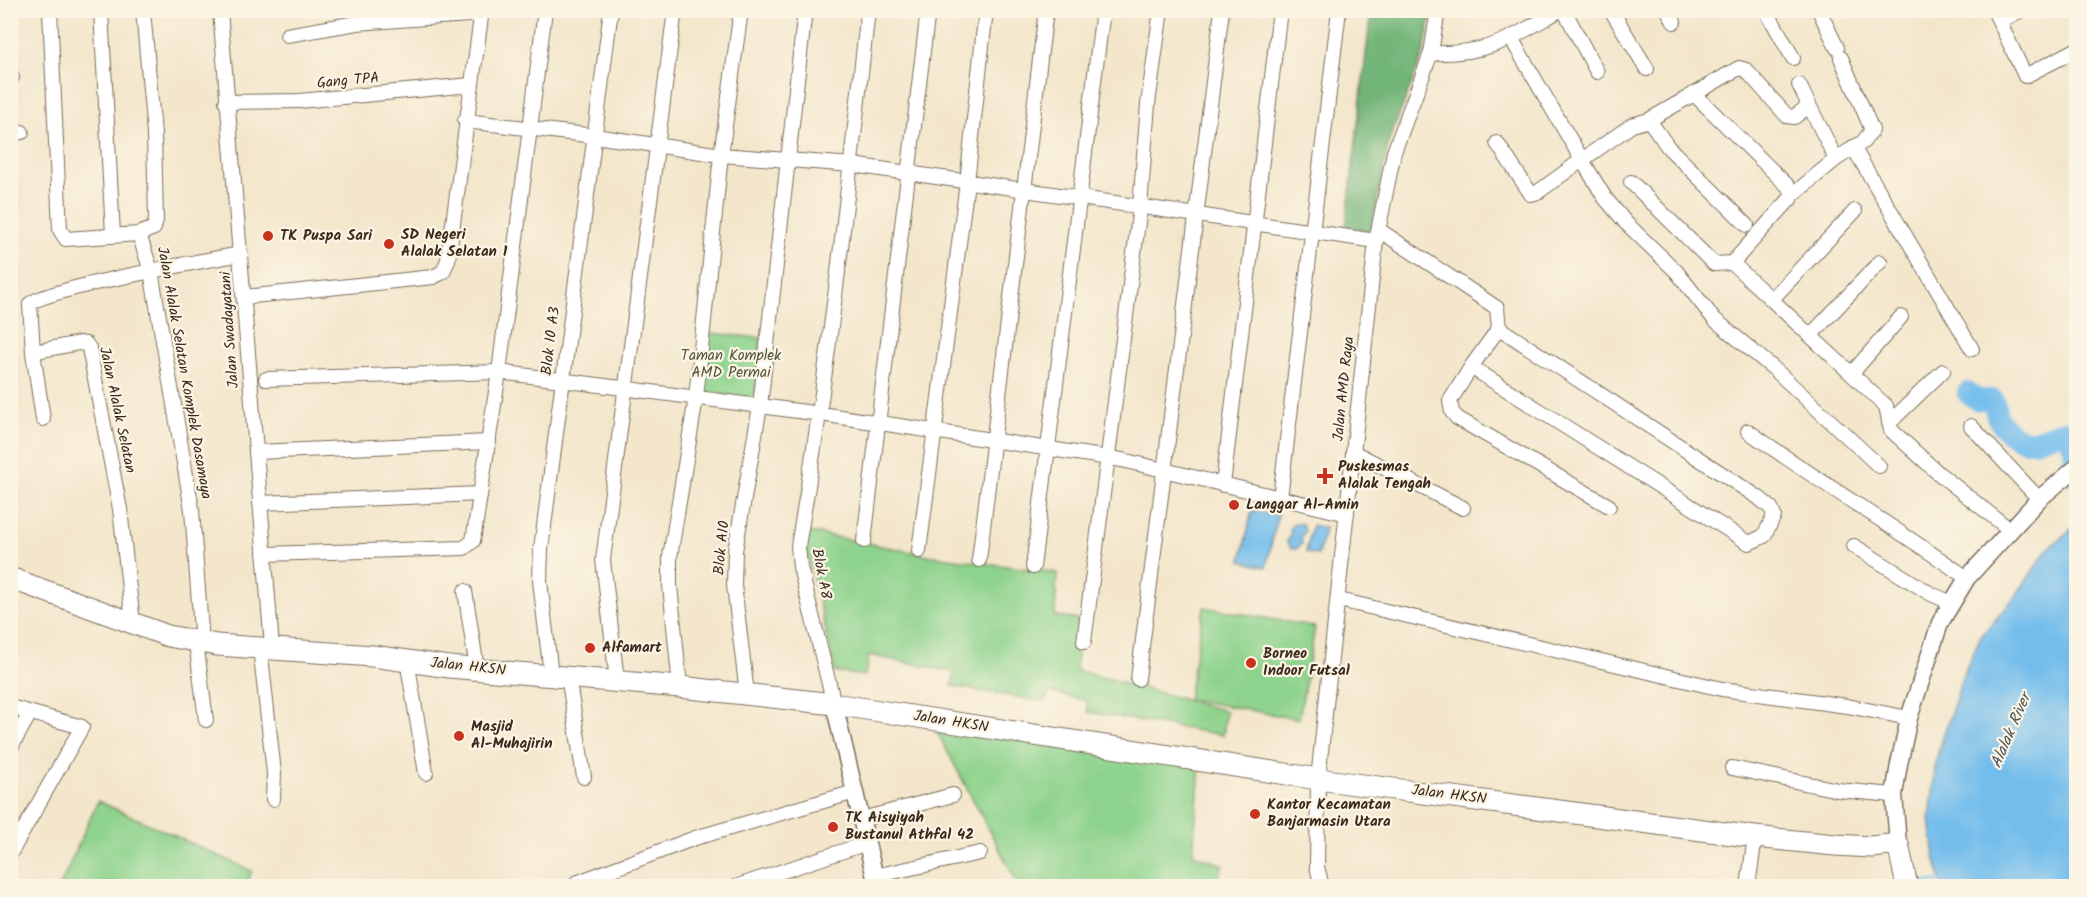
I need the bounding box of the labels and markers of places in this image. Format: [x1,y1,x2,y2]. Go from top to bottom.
place label: SD Negeri Alalak Selatan 1 [401,223,508,264]
place label: TK Puspa Sari [280,224,373,248]
marker: TK Puspa Sari [261,229,275,243]
marker: SD Negeri Alalak Selatan 1 [382,237,396,251]
place label: Puskesmas Alalak Tengah [1338,455,1431,496]
marker: Puskesmas Alalak Tengah [1316,467,1334,485]
place label: Langgar Al-Amin [1246,493,1359,517]
marker: Langgar Al-Amin [1227,498,1241,512]
place label: Alfamart [602,636,662,660]
marker: Alfamart [583,641,597,655]
place label: Borneo Indoor Futsal [1263,642,1350,683]
marker: Borneo Indoor Futsal [1244,656,1258,670]
place label: Masjid Al-Muhajirin [471,715,553,756]
marker: Masjid Al-Muhajirin [452,729,466,743]
place label: Kantor Kecamatan Banjarmasin Utara [1267,793,1391,834]
place label: TK Aisyiyah Bustanul Athfal 42 [845,806,974,847]
marker: Kantor Kecamatan Banjarmasin Utara [1248,807,1262,821]
marker: TK Aisyiyah Bustanul Athfal 42 [826,820,840,834]

